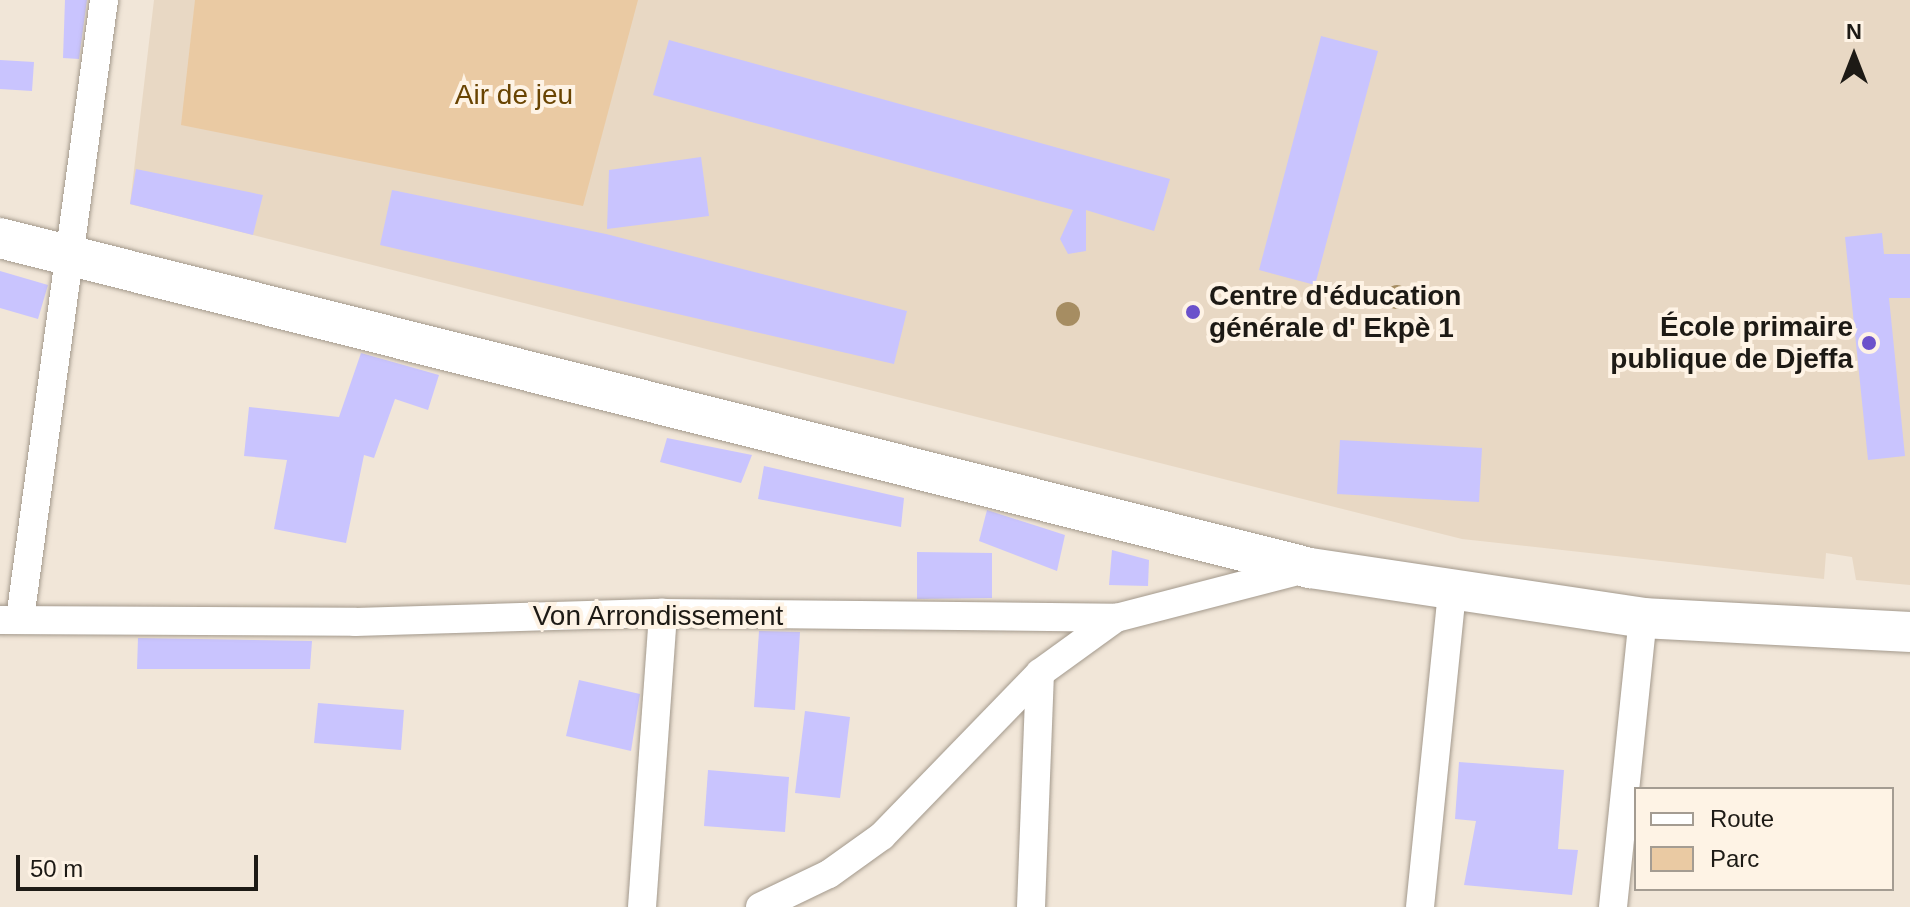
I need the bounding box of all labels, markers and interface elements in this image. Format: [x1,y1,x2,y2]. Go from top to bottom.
north arrow [1814,16,1894,96]
text: N [1846,19,1862,44]
park label: Air de jeu [455,78,573,112]
place label: Centre d'éducation générale d' Ekpè 1 [1209,279,1461,345]
marker: Centre d'éducation générale d' Ekpè 1 [1184,303,1202,321]
place label: École primaire publique de Djeffa [1610,310,1853,376]
marker: École primaire publique de Djeffa [1860,334,1878,352]
street label: Von Arrondissement [532,599,784,633]
legend [1634,787,1894,891]
text: Route [1710,805,1774,832]
scale bar [20,839,262,889]
text: Parc [1710,845,1759,872]
text: 50 m [30,855,83,882]

